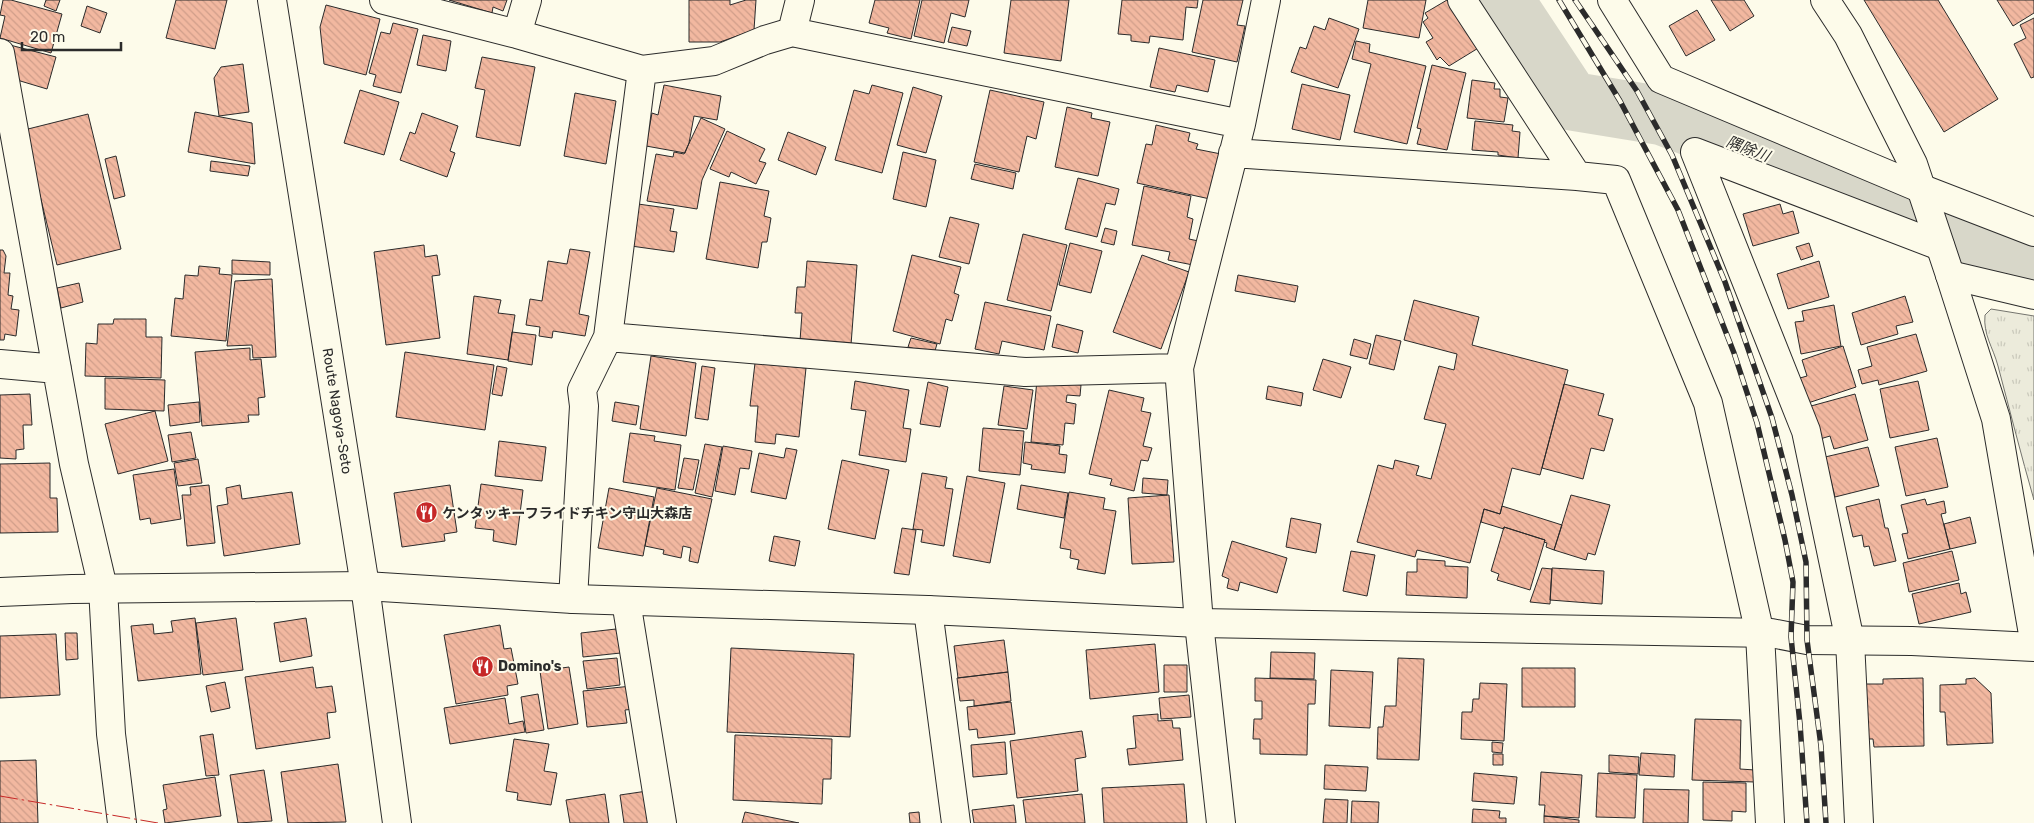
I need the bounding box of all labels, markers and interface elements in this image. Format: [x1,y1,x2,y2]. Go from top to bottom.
scale bar [22,20,121,52]
text: 20 m [30,28,65,46]
water label: 隅除川 [1724,133,1774,166]
street label: Route Nagoya-Seto [319,347,355,475]
restaurant icon: ケンタッキーフライドチキン守山大森店 [414,501,438,525]
place label: ケンタッキーフライドチキン守山大森店 [442,505,692,522]
restaurant icon: Domino's [470,654,494,678]
place label: Domino's [498,658,562,675]

